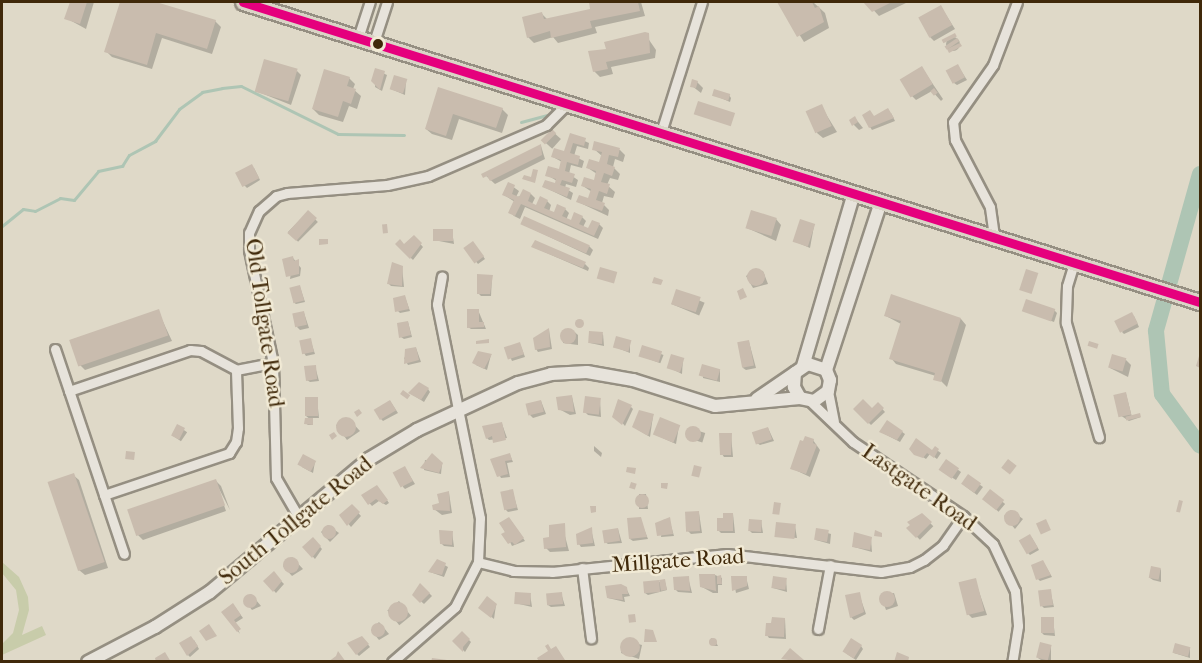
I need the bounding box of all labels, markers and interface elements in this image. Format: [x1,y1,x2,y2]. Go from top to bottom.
unlabelled marker [372,38,384,50]
street label: Old Tollgate Road [239,237,289,409]
street label: Lastgate Road [857,439,981,537]
street label: South Tollgate Road [214,451,378,591]
street label: Millgate Road [611,543,745,579]

